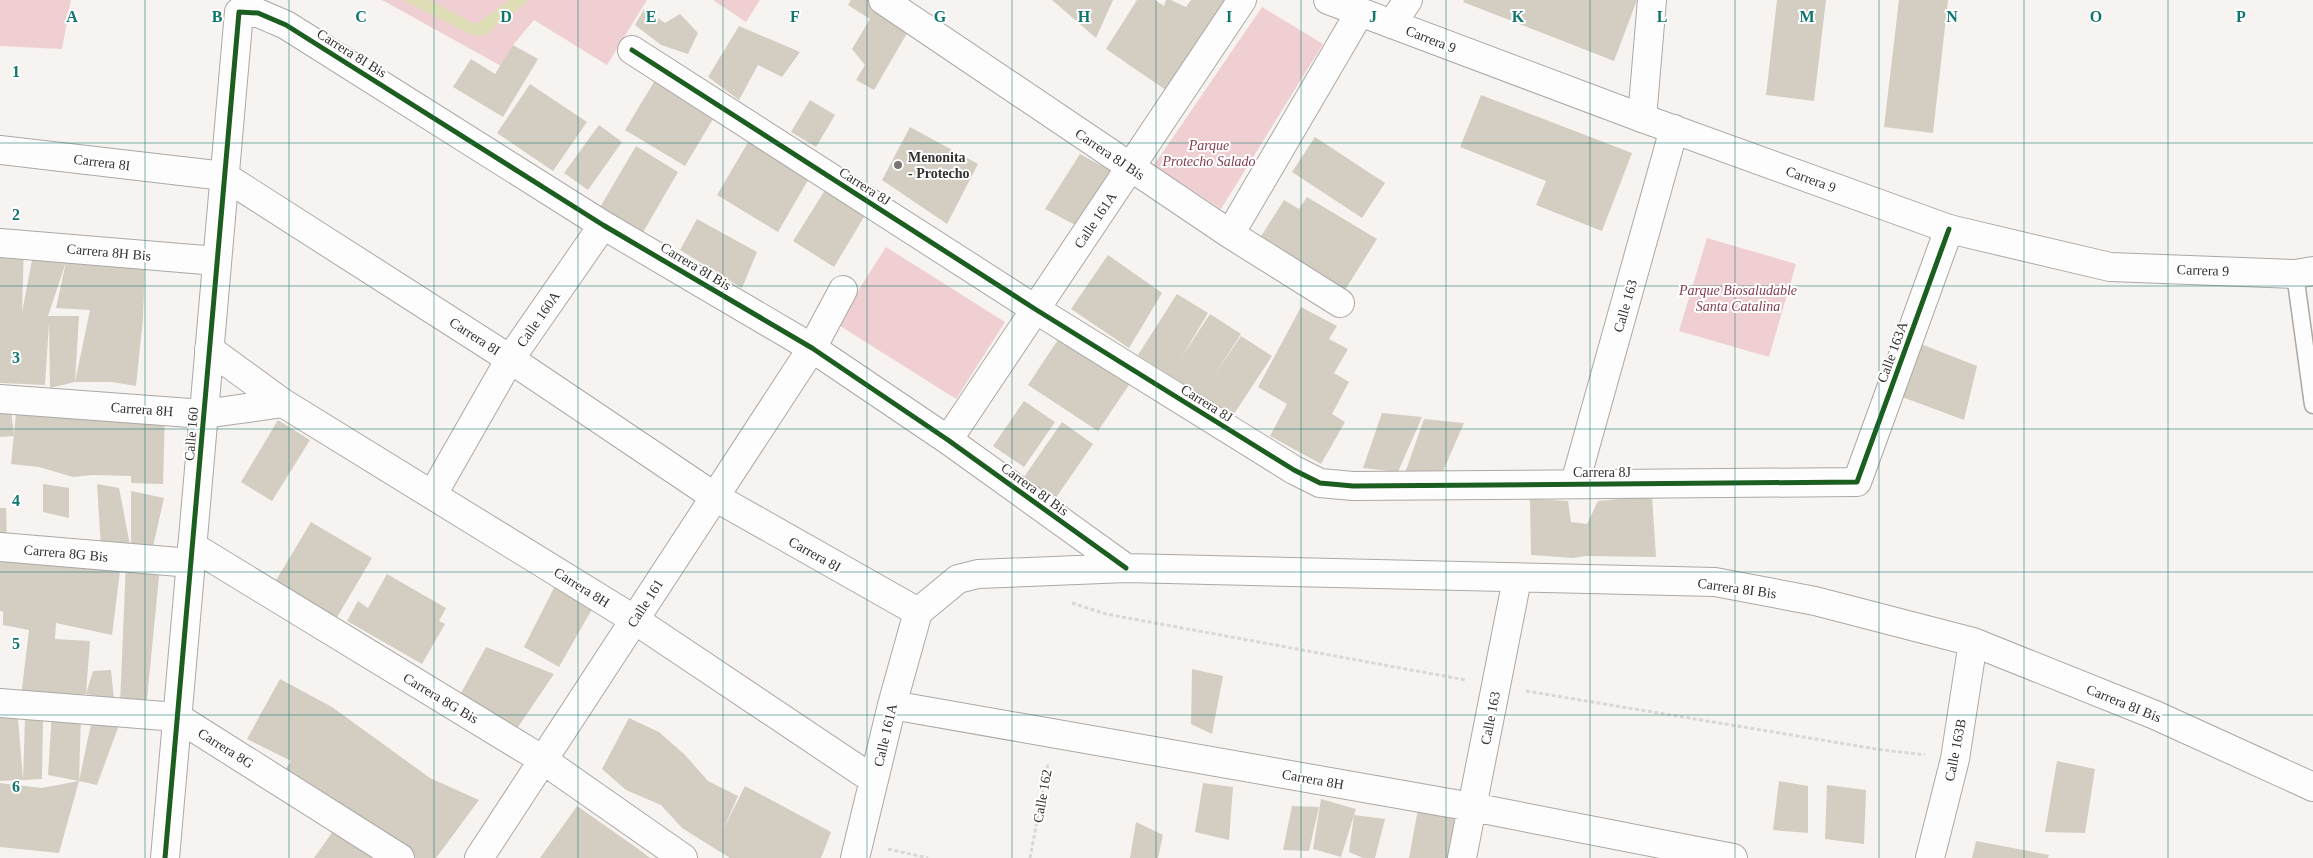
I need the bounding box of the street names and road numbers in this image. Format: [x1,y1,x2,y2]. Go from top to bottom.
street label: Carrera 9 [1404,23,1458,56]
street label: Carrera 8I Bis [314,26,389,81]
street label: Carrera 8J Bis [1072,126,1147,183]
street label: Carrera 8I [73,152,132,173]
street label: Carrera 9 [1784,163,1838,195]
street label: Carrera 8J [836,164,894,209]
street label: Calle 161A [1071,189,1120,251]
street label: Carrera 8I Bis [658,240,734,293]
street label: Carrera 8H Bis [66,241,152,264]
street label: Carrera 9 [2177,262,2229,279]
street label: Calle 163 [1611,278,1640,334]
street label: Calle 160A [514,288,563,350]
street label: Carrera 8I [447,315,503,358]
street label: Calle 163A [1874,319,1911,385]
street label: Carrera 8J [1178,382,1236,425]
street label: Carrera 8H [110,400,174,419]
street label: Calle 160 [182,406,201,462]
street label: Carrera 8I Bis [998,460,1071,519]
street label: Carrera 8J [1573,465,1632,480]
street label: Carrera 8I [786,534,844,575]
street label: Carrera 8G Bis [23,542,109,565]
street label: Carrera 8H [551,564,612,610]
street label: Carrera 8I Bis [1697,576,1777,601]
street label: Calle 161 [624,577,666,630]
street label: Carrera 8G Bis [401,670,481,727]
street label: Carrera 8I Bis [2084,682,2163,725]
street label: Calle 163 [1478,690,1503,746]
street label: Calle 161A [871,701,900,768]
street label: Calle 163B [1942,718,1969,783]
street label: Carrera 8G [195,725,256,771]
street label: Carrera 8H [1281,767,1345,792]
street label: Calle 162 [1030,768,1055,824]

